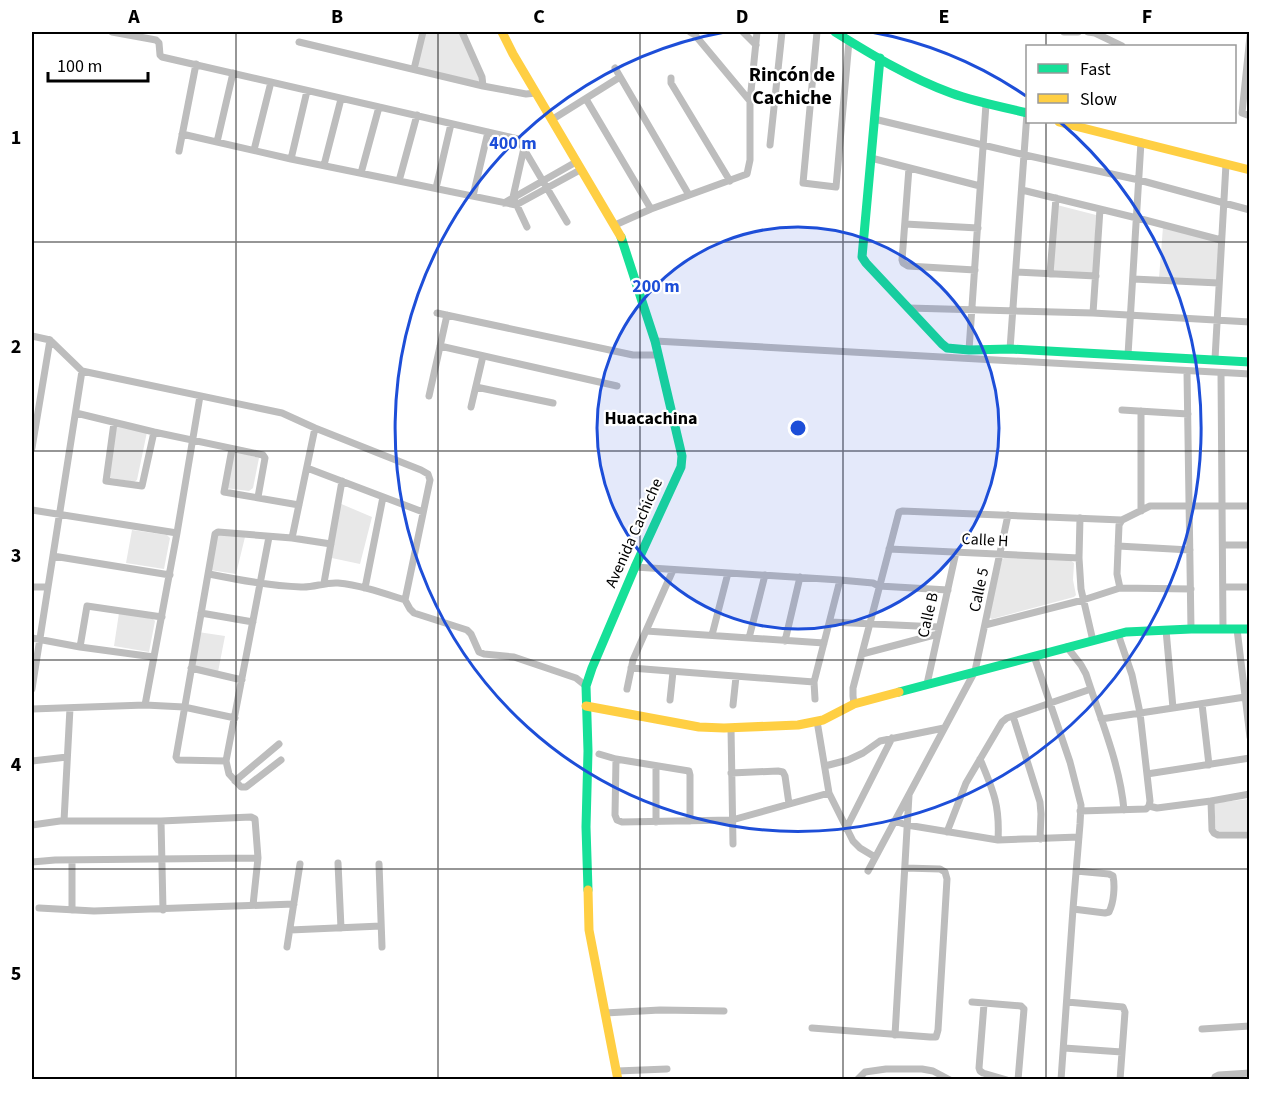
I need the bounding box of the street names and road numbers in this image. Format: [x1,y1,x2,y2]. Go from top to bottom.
street label: Avenida Cachiche [600,475,668,591]
street label: Calle H [961,528,1009,552]
street label: Calle 5 [964,566,994,614]
street label: Calle B [912,590,944,640]

